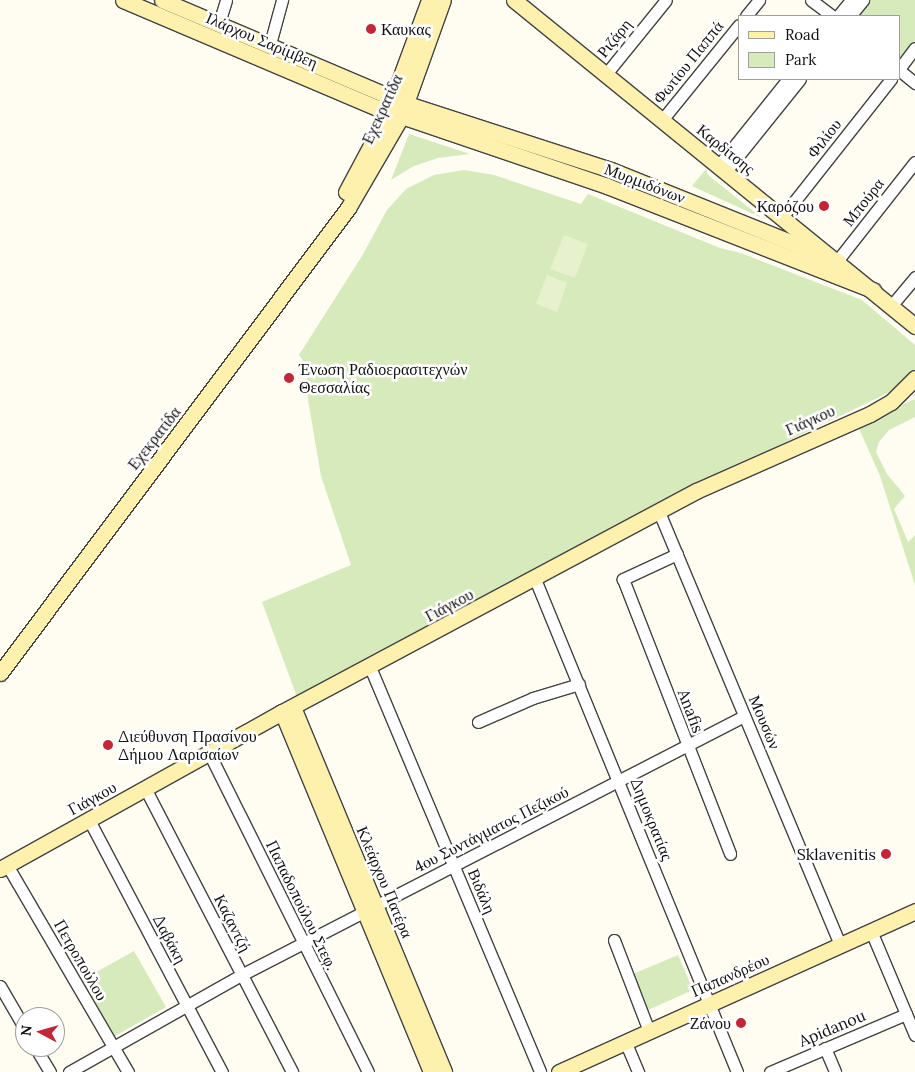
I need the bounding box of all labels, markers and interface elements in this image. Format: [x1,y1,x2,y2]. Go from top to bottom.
street label: Ιλάρχου Σαρίμβεη [203,8,321,72]
street label: Ριζάρη [593,15,635,61]
legend [738,15,900,80]
street label: Φωτίου Παππά [649,17,727,107]
place label: Καυκας [381,19,431,39]
marker: Καυκας [365,23,377,35]
text: Road [785,25,820,44]
text: Park [785,50,816,69]
street label: Εχεκρατίδα [358,71,406,147]
street label: Φιλίου [803,115,845,161]
street label: Καρδίτσης [693,120,759,178]
street label: Μυρμιδόνων [602,159,688,207]
street label: Μπούρα [838,174,888,230]
place label: Καρόζου [757,196,814,216]
marker: Καρόζου [818,200,830,212]
place label: Ένωση Ραδιοερασιτεχνών Θεσσαλίας [299,359,467,397]
marker: Ένωση Ραδιοερασιτεχνών Θεσσαλίας [283,372,295,384]
street label: Γιάγκου [782,401,838,439]
street label: Εχεκρατίδα [123,403,185,473]
street label: Γιάγκου [421,584,477,626]
street label: Anafis [674,686,708,736]
street label: Μουσών [745,692,785,752]
place label: Διεύθυνση Πρασίνου Δήμου Λαρισαίων [118,726,257,764]
marker: Διεύθυνση Πρασίνου Δήμου Λαρισαίων [102,739,114,751]
street label: Δημοκρατίας [627,775,677,863]
street label: Γιάγκου [65,777,119,819]
street label: 4ου Συντάγματος Πεζικού [411,782,571,876]
street label: Κλεάρχου Πατέρα [353,823,417,941]
street label: Παπαδοπούλου Στεφ. [262,837,342,973]
place label: Sklavenitis [797,844,876,864]
marker: Sklavenitis [880,848,892,860]
street label: Βιδάλη [464,866,500,916]
street label: Καζαντζή [210,891,256,955]
street label: Δαβάκη [149,911,191,967]
street label: Πετροπούλου [50,916,112,1004]
street label: Παπανδρέου [688,949,772,1001]
street label: Apidanou [796,1005,868,1051]
north arrow [15,1007,65,1057]
place label: Ζάνου [690,1013,731,1033]
marker: Ζάνου [735,1017,747,1029]
text: N [17,1024,36,1037]

